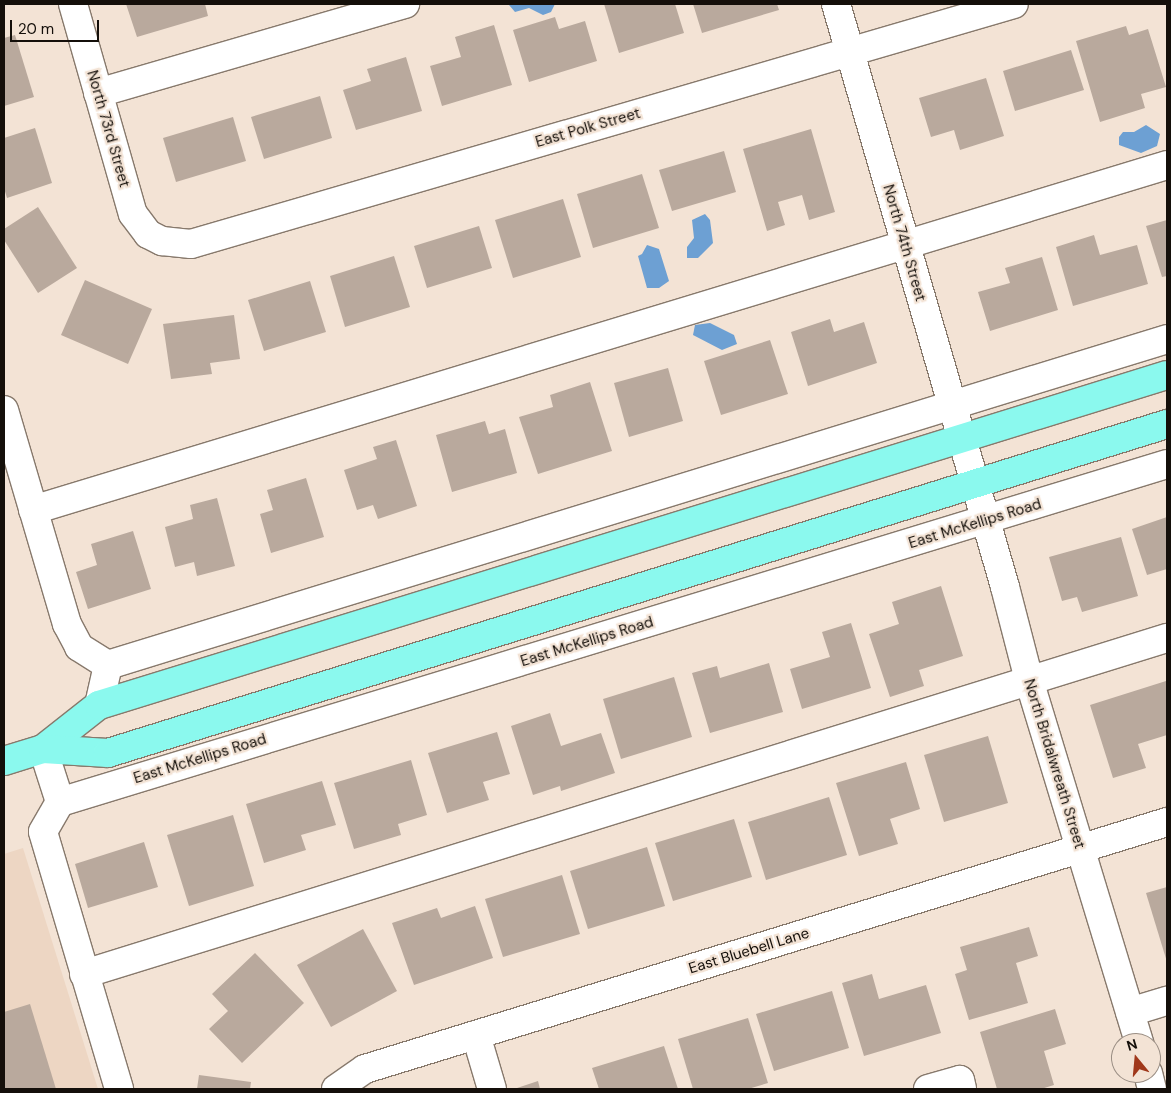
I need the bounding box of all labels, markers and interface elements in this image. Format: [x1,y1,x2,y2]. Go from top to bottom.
scale bar [12,10,101,42]
text: 20 m [18,19,54,39]
street label: North 73rd Street [83,68,133,190]
street label: East Polk Street [533,104,643,152]
street label: North 74th Street [879,183,929,303]
street label: East McKellips Road [906,495,1044,553]
street label: East McKellips Road [518,613,656,671]
street label: North Bridalwreath Street [1020,677,1088,851]
street label: East McKellips Road [131,730,269,788]
street label: East Bluebell Lane [687,924,811,978]
north arrow [1111,1033,1161,1083]
text: N [1124,1035,1139,1055]

